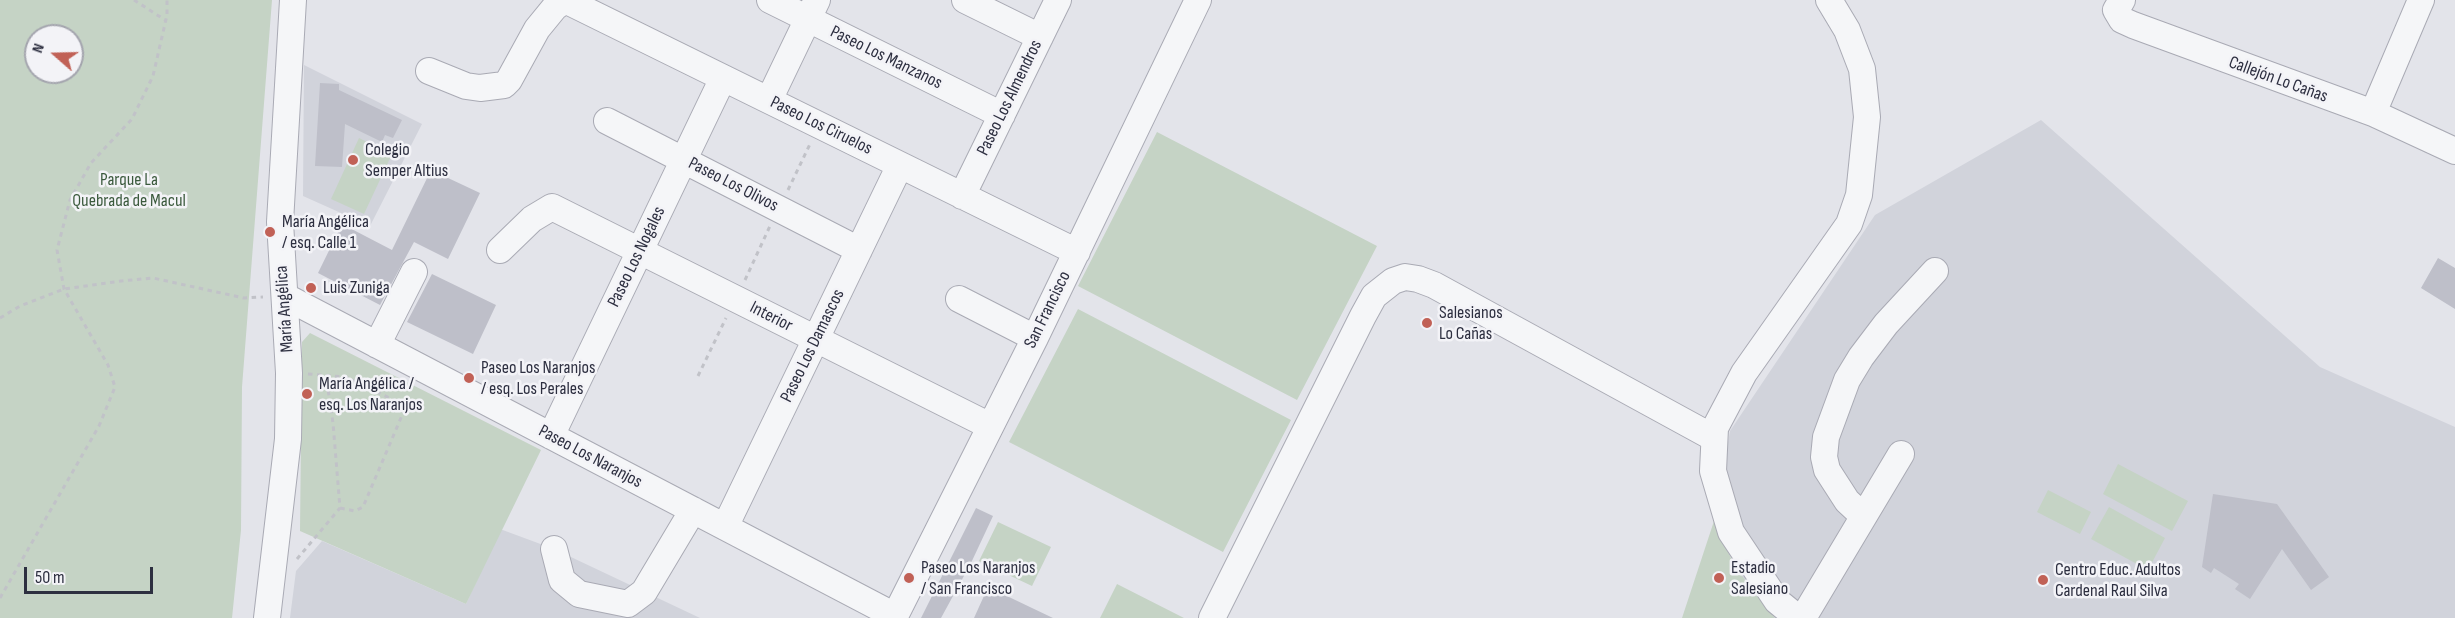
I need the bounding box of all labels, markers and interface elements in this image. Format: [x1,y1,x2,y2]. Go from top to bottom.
street label: Paseo Los Manzanos [826,22,946,94]
north arrow [24,24,84,84]
street label: Paseo Los Almendros [973,37,1047,159]
text: N [28,41,49,56]
street label: Callejón Lo Cañas [2226,52,2330,108]
street label: Paseo Los Ciruelos [766,92,876,160]
place label: Colegio Semper Altius [365,139,448,182]
marker: Colegio Semper Altius [346,153,360,167]
street label: Paseo Los Olivos [684,153,782,217]
park label: Parque La Quebrada de Macul [72,169,186,212]
street label: Paseo Los Nogales [603,203,671,311]
place label: María Angélica / esq. Calle 1 [282,211,369,254]
marker: María Angélica / esq. Calle 1 [263,225,277,239]
street label: María Angélica [271,265,299,353]
street label: San Francisco [1020,268,1076,352]
place label: Luis Zuniga [323,277,390,299]
marker: Luis Zuniga [304,281,318,295]
street label: Paseo Los Damascos [776,286,850,406]
street label: Interior [746,297,796,337]
place label: Salesianos Lo Cañas [1439,302,1503,344]
marker: Salesianos Lo Cañas [1420,316,1434,330]
place label: Paseo Los Naranjos / esq. Los Perales [481,357,595,400]
marker: Paseo Los Naranjos / esq. Los Perales [462,371,476,385]
place label: María Angélica / esq. Los Naranjos [319,373,422,416]
marker: María Angélica / esq. Los Naranjos [300,387,314,401]
street label: Paseo Los Naranjos [534,421,646,493]
scale bar [27,555,156,593]
place label: Paseo Los Naranjos / San Francisco [921,557,1035,600]
place label: Estadio Salesiano [1731,557,1788,600]
place label: Centro Educ. Adultos Cardenal Raul Silva [2055,559,2181,602]
text: 50 m [35,567,65,588]
marker: Paseo Los Naranjos / San Francisco [902,571,916,585]
marker: Estadio Salesiano [1712,571,1726,585]
marker: Centro Educ. Adultos Cardenal Raul Silva [2036,573,2050,587]

